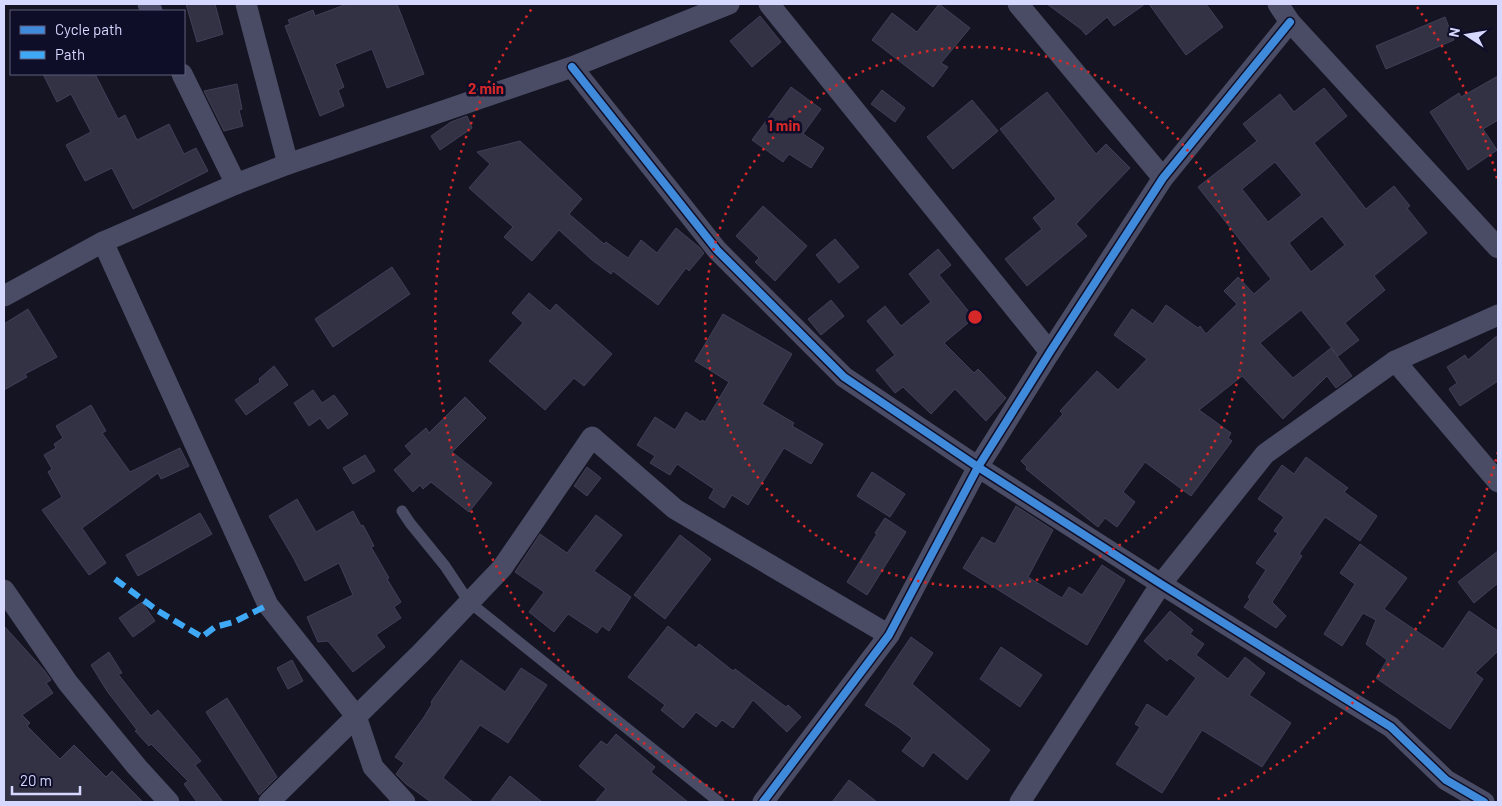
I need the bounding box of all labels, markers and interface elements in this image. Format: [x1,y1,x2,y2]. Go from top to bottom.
legend [10,10,185,75]
north arrow [1442,10,1492,60]
text: Cycle path [55,20,122,38]
text: N [1445,26,1463,39]
text: Path [55,45,85,63]
text: 2 min [468,79,504,97]
text: 1 min [768,116,800,134]
centre of rings [966,308,984,326]
scale bar [12,764,80,796]
text: 20 m [20,771,52,789]

